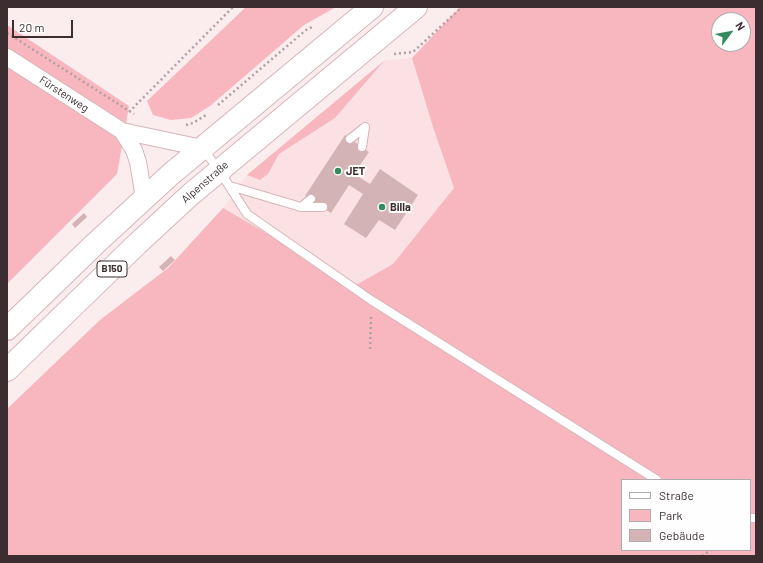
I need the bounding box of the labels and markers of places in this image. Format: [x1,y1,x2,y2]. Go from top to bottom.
place label: JET [346,164,365,178]
marker: JET [333,166,343,176]
place label: Billa [390,200,411,214]
marker: Billa [377,202,387,212]

